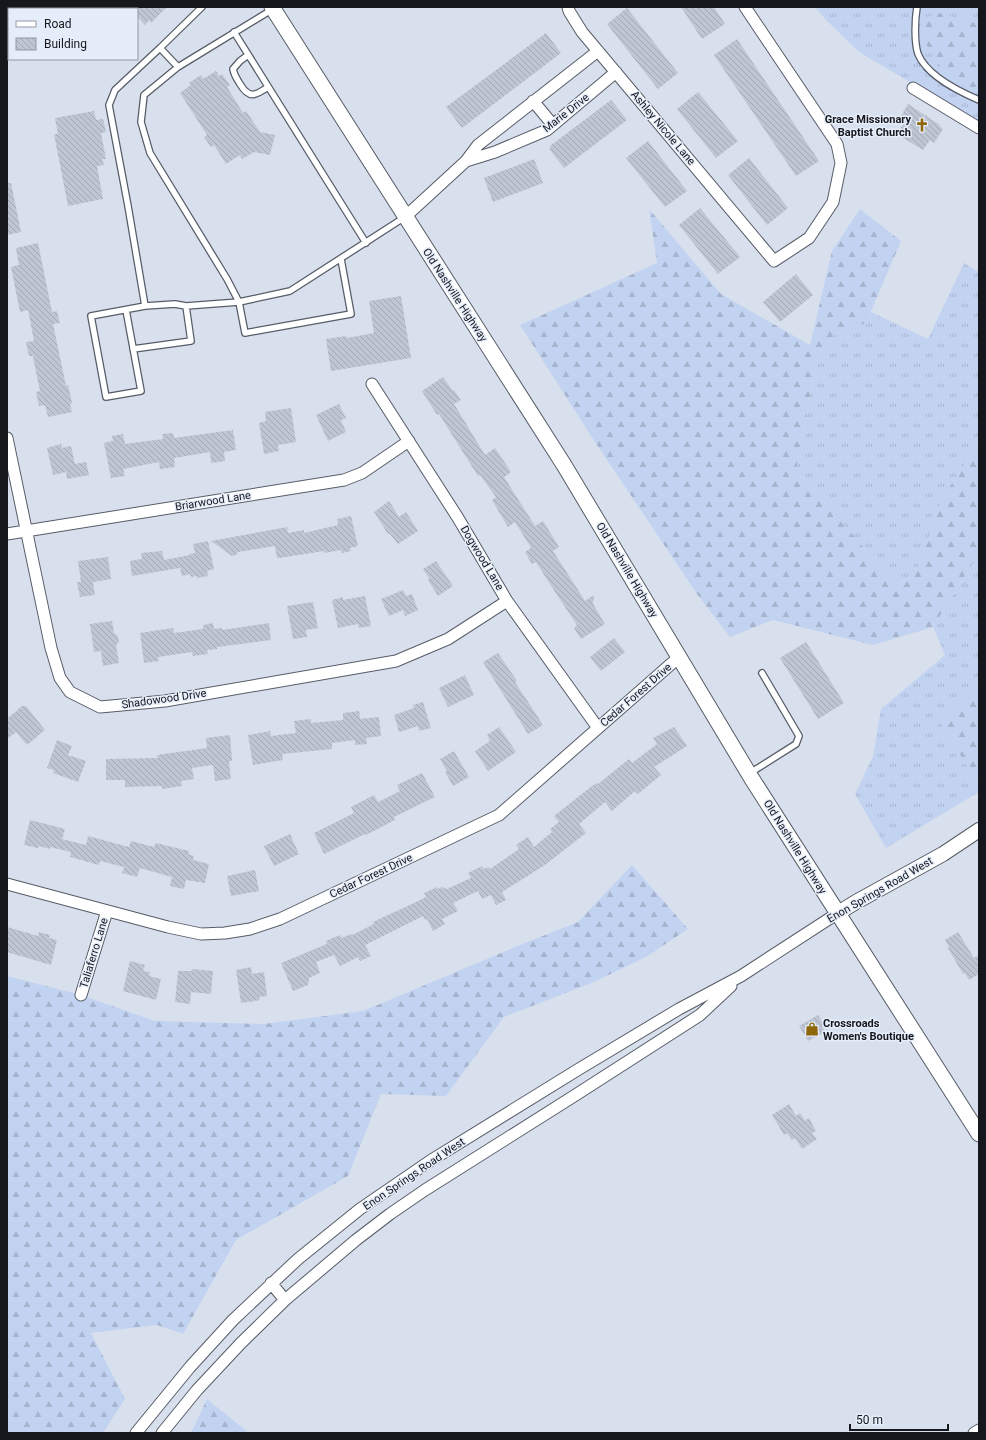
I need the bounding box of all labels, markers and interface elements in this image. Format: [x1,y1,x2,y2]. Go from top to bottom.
legend [8,8,138,60]
text: Road [44,17,72,31]
text: Building [44,37,87,51]
street label: Ashley Nicole Lane [628,88,698,168]
street label: Marie Drive [540,91,592,135]
place label: Grace Missionary Baptist Church [825,113,911,139]
church icon: Grace Missionary Baptist Church [914,117,930,133]
street label: Old Nashville Highway [420,246,491,345]
street label: Briarwood Lane [174,489,252,513]
street label: Old Nashville Highway [593,520,661,621]
street label: Dogwood Lane [458,523,507,593]
street label: Cedar Forest Drive [598,660,674,729]
street label: Shadowood Drive [121,687,207,711]
street label: Old Nashville Highway [761,797,830,897]
street label: Cedar Forest Drive [327,851,415,901]
street label: Enon Springs Road West [825,854,935,926]
street label: Taliaferro Lane [77,916,111,990]
place label: Crossroads Women's Boutique [823,1017,914,1043]
shop icon: Crossroads Women's Boutique [804,1021,820,1037]
street label: Enon Springs Road West [361,1135,468,1213]
scale bar [850,1406,948,1432]
text: 50 m [856,1413,883,1427]

